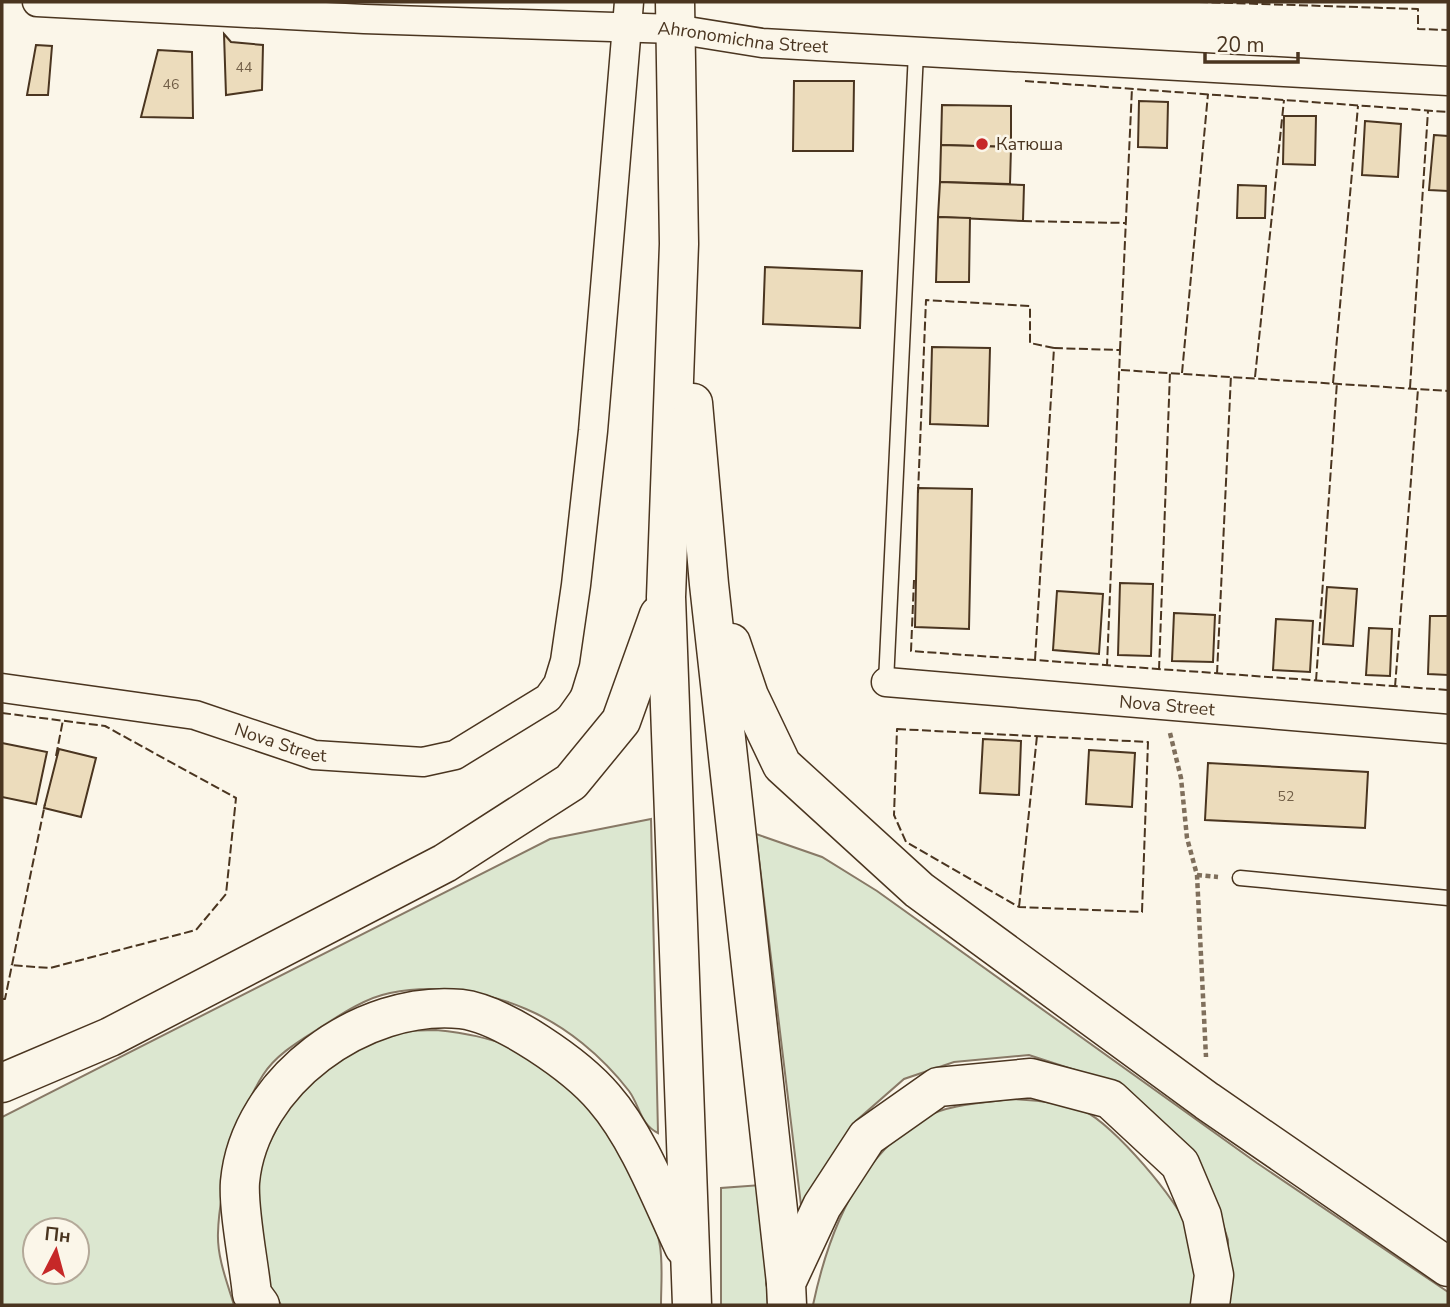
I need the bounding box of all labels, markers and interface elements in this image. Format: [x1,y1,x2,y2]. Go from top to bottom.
street label: Ahronomichna Street [657,16,829,59]
scale bar [1205,21,1298,65]
text: 20 m [1216,31,1265,59]
house number: 44 [236,58,252,77]
house number: 46 [163,75,179,94]
place label: Катюша [996,132,1063,156]
marker: Катюша [974,136,990,152]
street label: Nova Street [1118,690,1216,722]
street label: Nova Street [231,717,328,768]
house number: 52 [1278,787,1294,806]
north arrow [21,1216,91,1286]
text: Пн [43,1221,72,1249]

